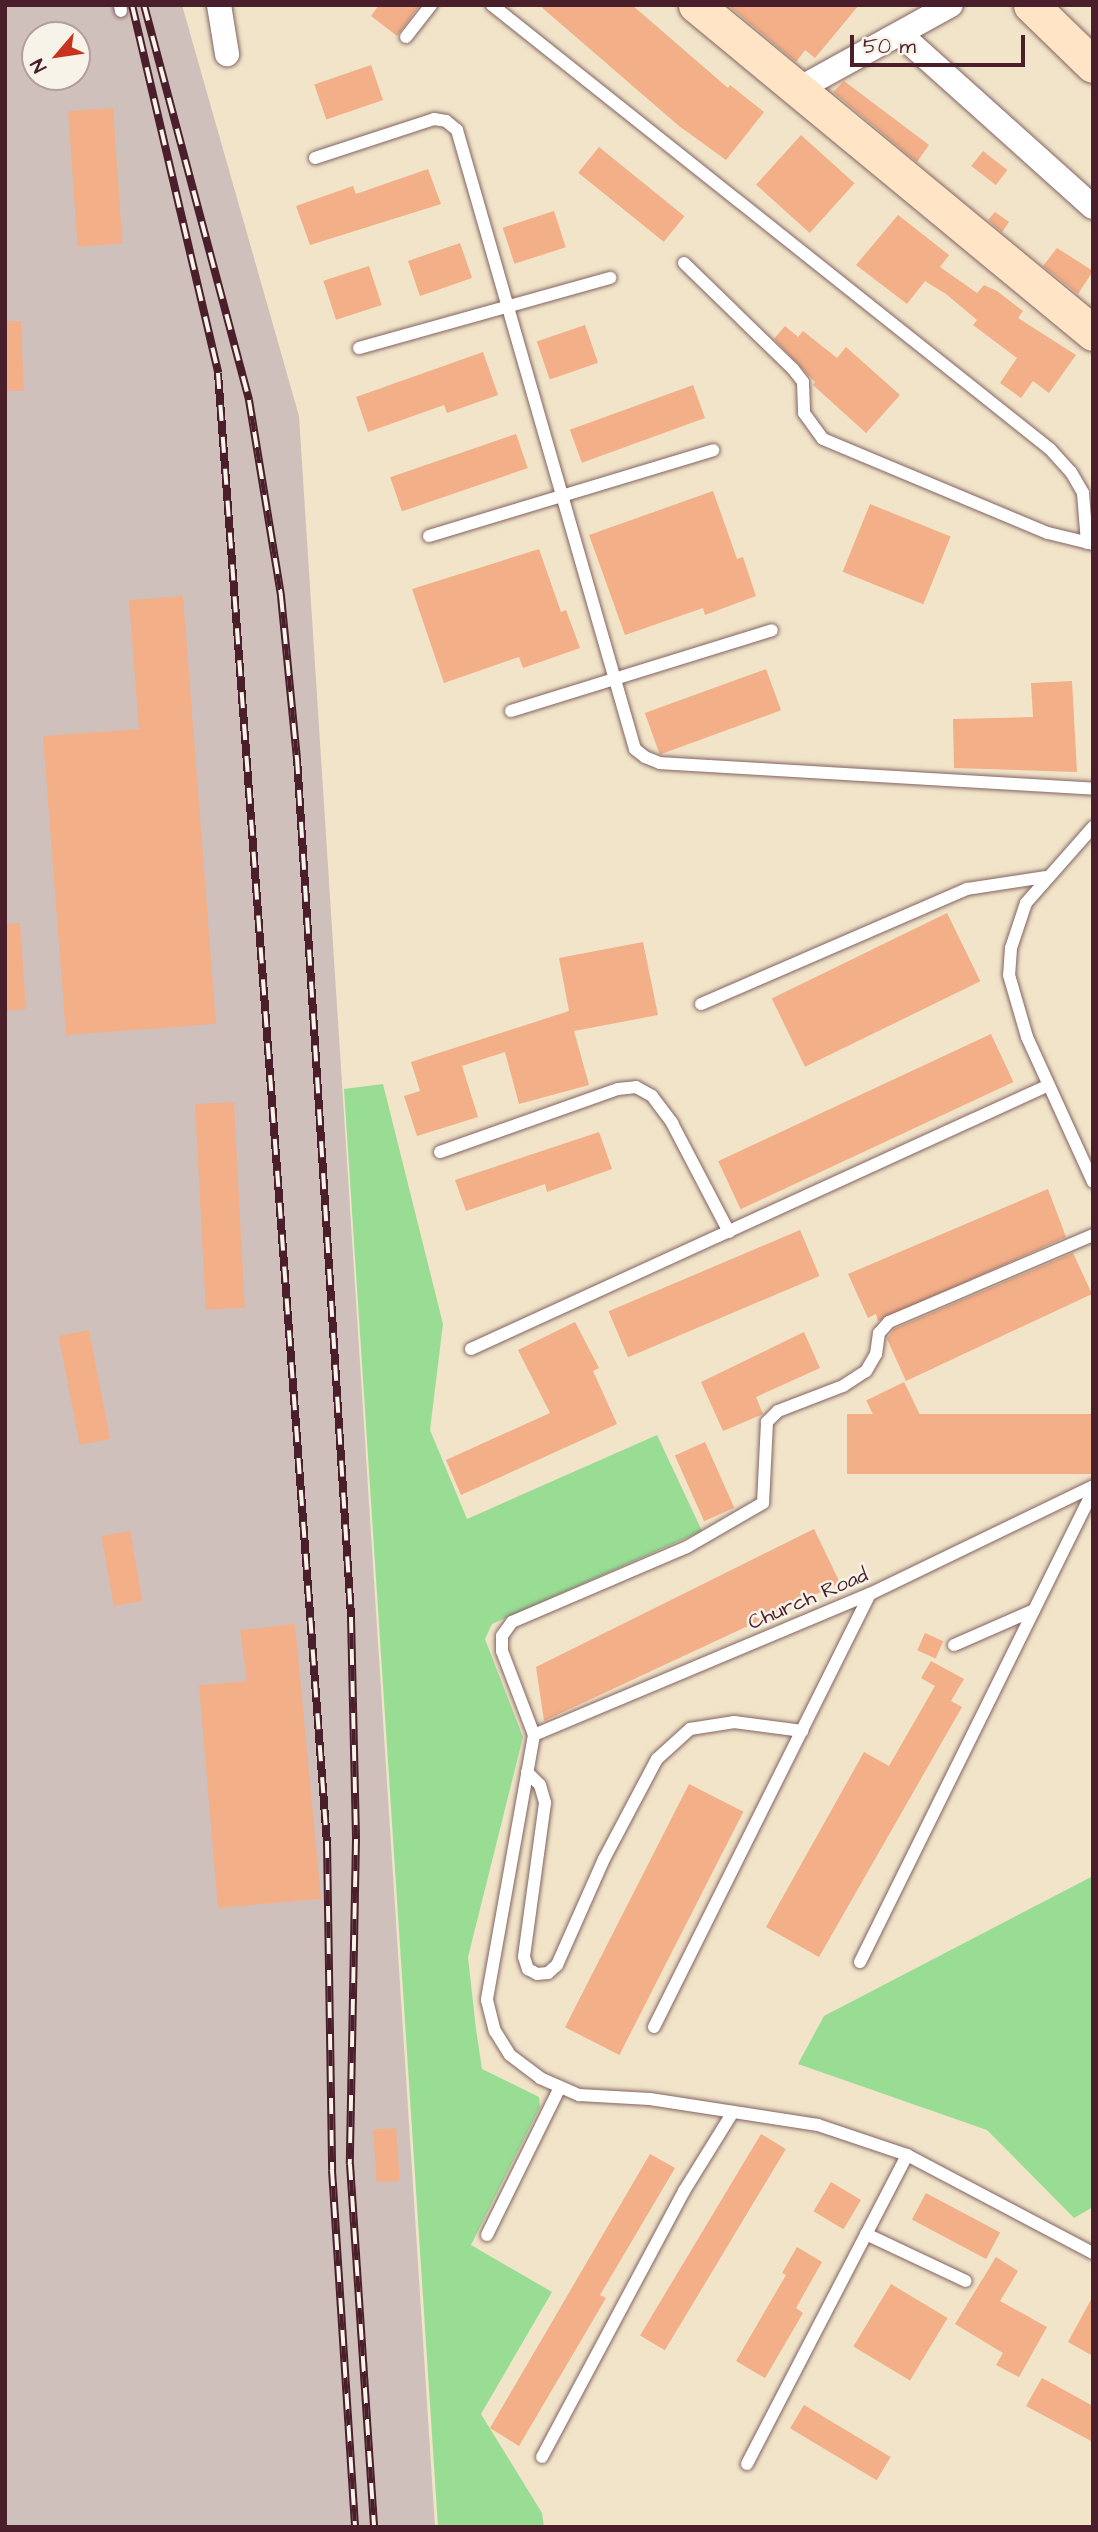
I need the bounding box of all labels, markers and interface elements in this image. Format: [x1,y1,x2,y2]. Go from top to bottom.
north arrow [21,21,91,91]
scale bar [853,21,1028,65]
text: 50 m [863,32,916,61]
text: N [24,54,54,77]
street label: Church Road [744,1562,872,1636]

